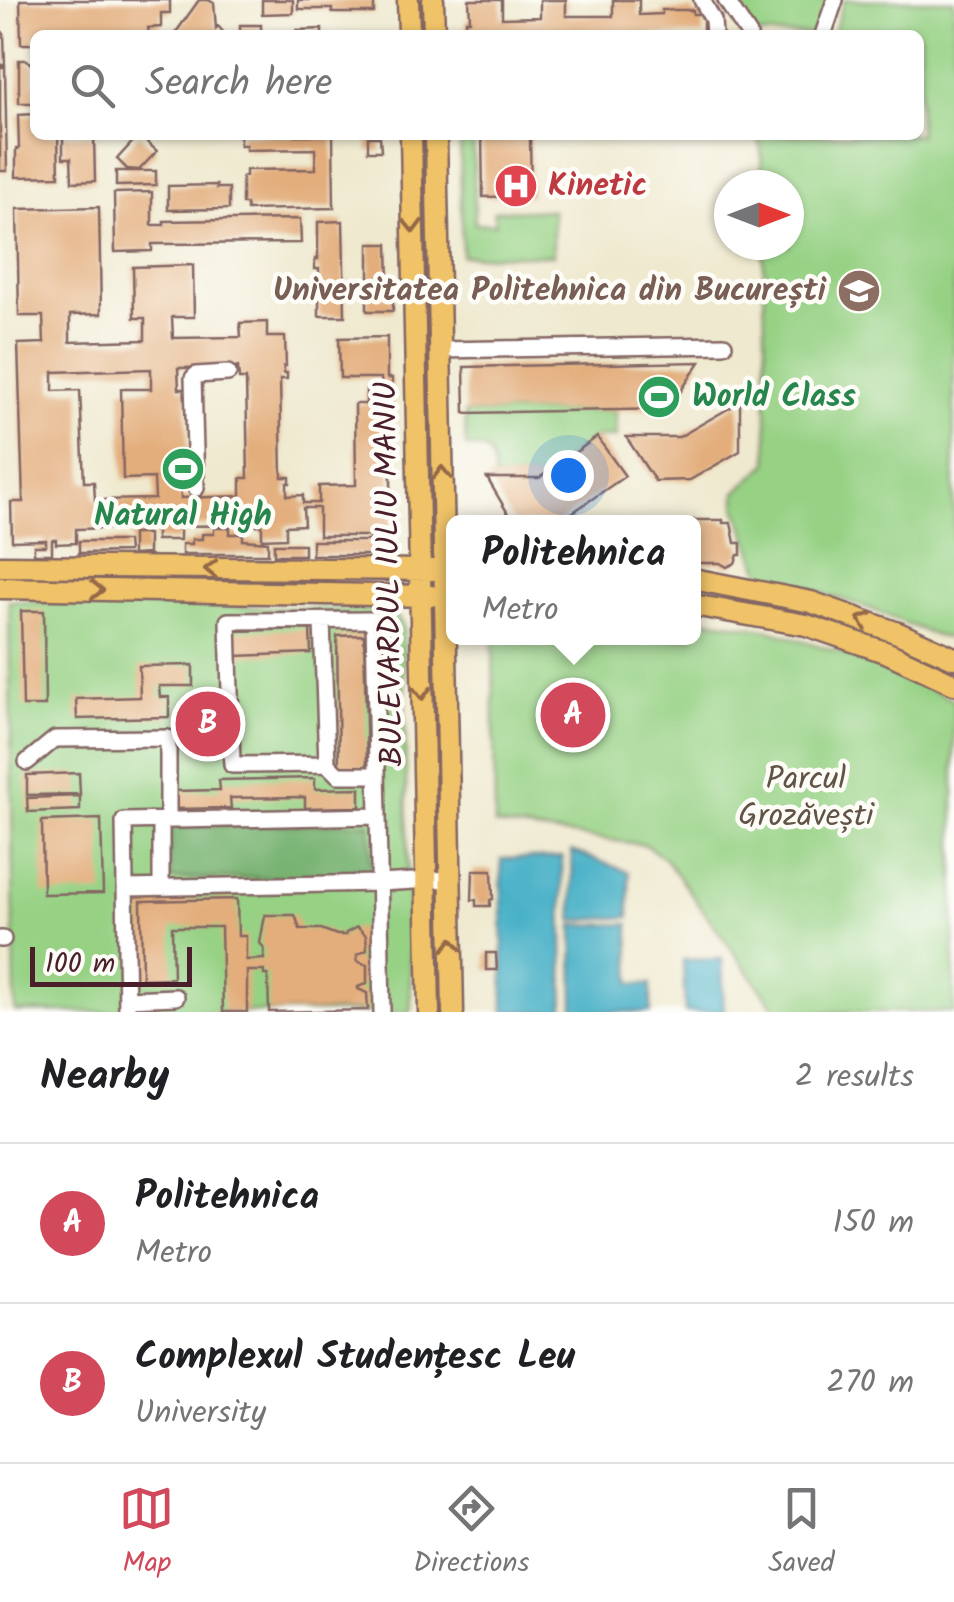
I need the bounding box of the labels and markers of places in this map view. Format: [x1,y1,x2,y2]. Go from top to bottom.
place label: Kinetic [548,161,647,212]
hospital icon: Kinetic [493,163,539,209]
place label: Universitatea Politehnica din București [273,266,827,317]
school or university icon: Universitatea Politehnica din București [836,268,882,314]
place label: World Class [692,372,856,423]
sports icon: World Class [636,374,682,420]
sports icon: Natural High [160,446,206,492]
place label: Natural High [94,491,272,542]
pin: A [540,678,606,752]
pin: B [176,686,240,762]

